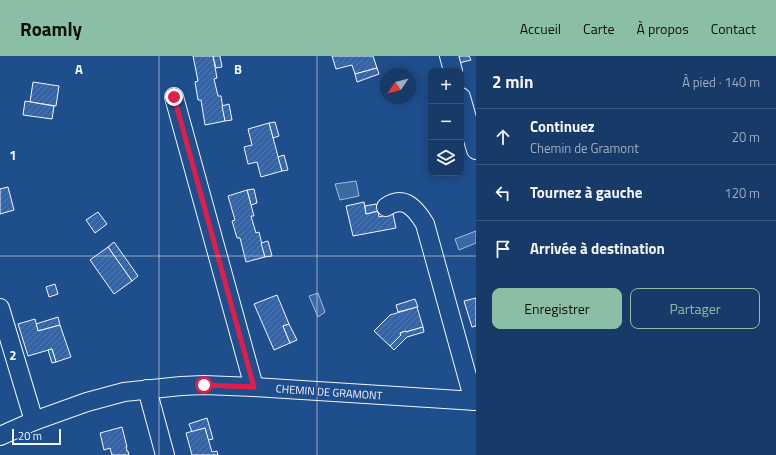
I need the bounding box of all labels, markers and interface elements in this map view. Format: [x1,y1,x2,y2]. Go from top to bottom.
text: Roamly [20,14,82,43]
text: Accueil [520,18,561,39]
text: Carte [583,18,615,39]
text: À propos [637,18,689,39]
text: Contact [711,18,756,39]
text: A [75,59,83,79]
text: B [234,59,242,79]
north arrow [380,68,416,104]
map controls [428,68,464,176]
button: + [428,68,464,104]
text: 2 min [492,69,533,95]
text: À pied · 140 m [682,72,760,92]
route end [165,88,183,106]
button: − [428,104,464,140]
text: Continuez [530,115,595,138]
icon: ahead [492,126,514,148]
text: 20 m [732,127,760,147]
text: Chemin de Gramont [530,138,639,158]
button: layers [428,140,464,176]
text: 1 [9,145,17,165]
text: Tournez à gauche [530,181,642,204]
icon: left [492,182,514,204]
text: 120 m [724,183,760,203]
text: Arrivée à destination [530,237,665,260]
icon: arrive [492,238,514,260]
button: Enregistrer [492,288,622,329]
button: Partager [630,288,760,329]
text: 2 [9,345,17,365]
route start [195,376,213,394]
street label: CHEMIN DE GRAMONT [275,380,383,404]
scale bar [12,427,61,446]
text: 20 m [18,428,42,444]

